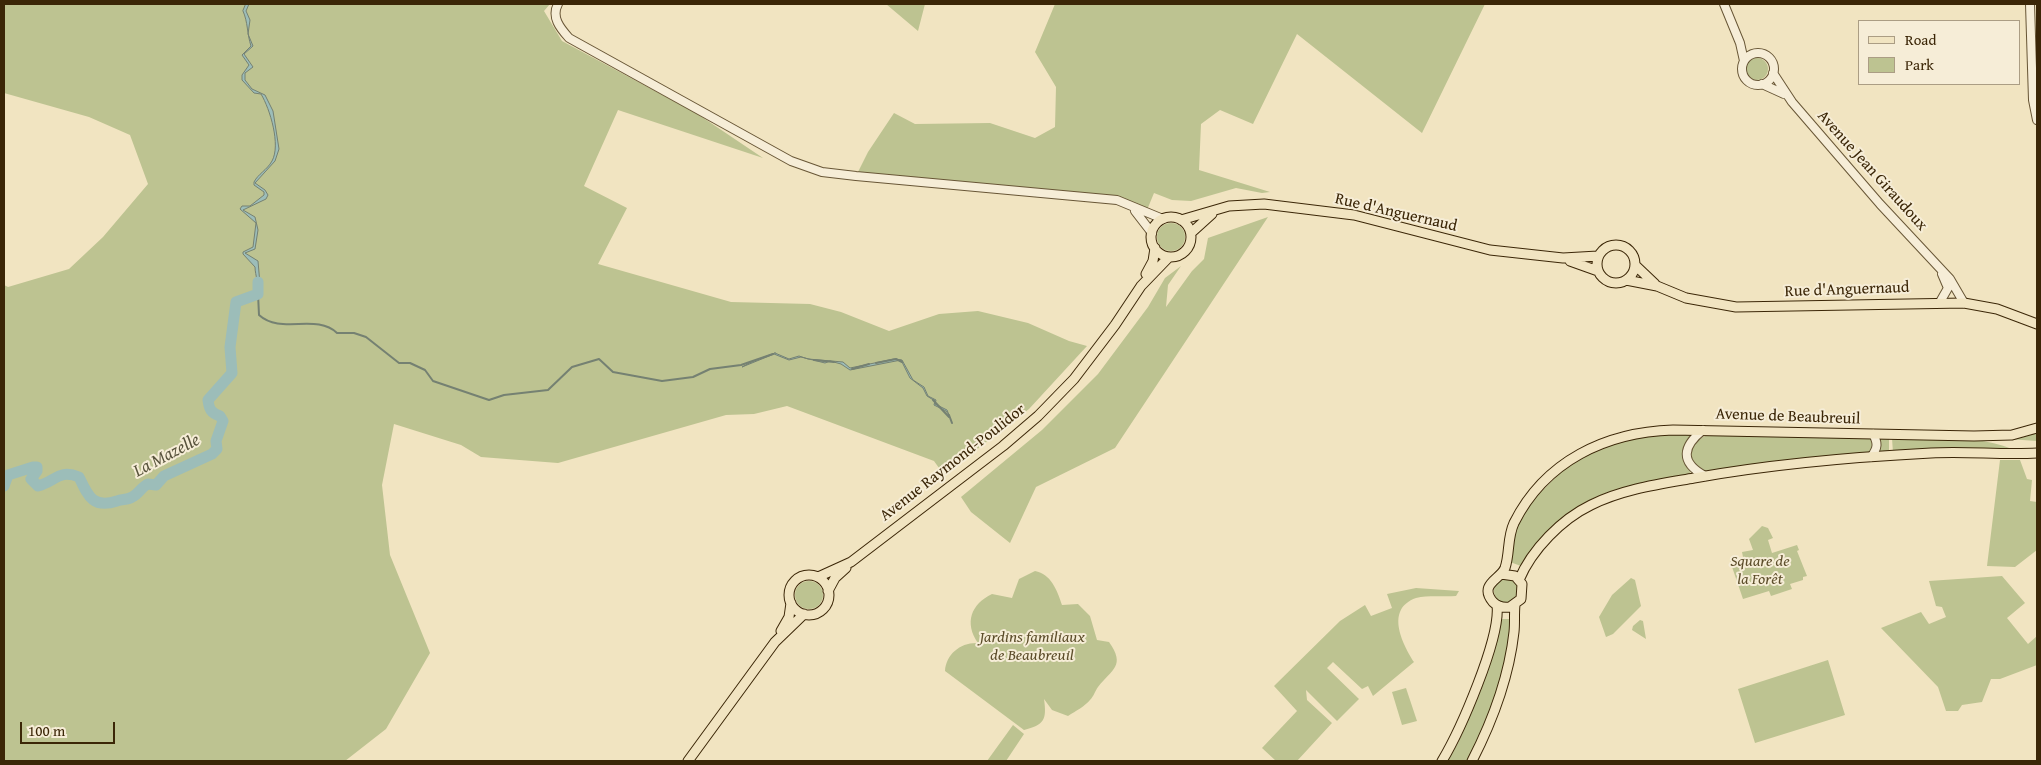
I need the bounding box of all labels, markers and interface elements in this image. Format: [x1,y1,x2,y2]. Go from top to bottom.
legend [1858,20,2021,85]
text: Road [1905,29,1936,50]
text: Park [1905,54,1934,75]
street label: Avenue Jean Giraudoux [1813,107,1931,235]
street label: Rue d'Anguernaud [1333,190,1459,236]
street label: Rue d'Anguernaud [1784,278,1910,302]
street label: Avenue Raymond-Poulidor [876,400,1030,526]
street label: Avenue de Beaubreuil [1715,405,1861,429]
water label: La Mazelle [130,430,204,482]
park label: Square de la Forêt [1730,552,1790,590]
park label: Jardins familiaux de Beaubreuil [979,628,1085,666]
scale bar [22,712,118,744]
text: 100 m [28,720,65,741]

